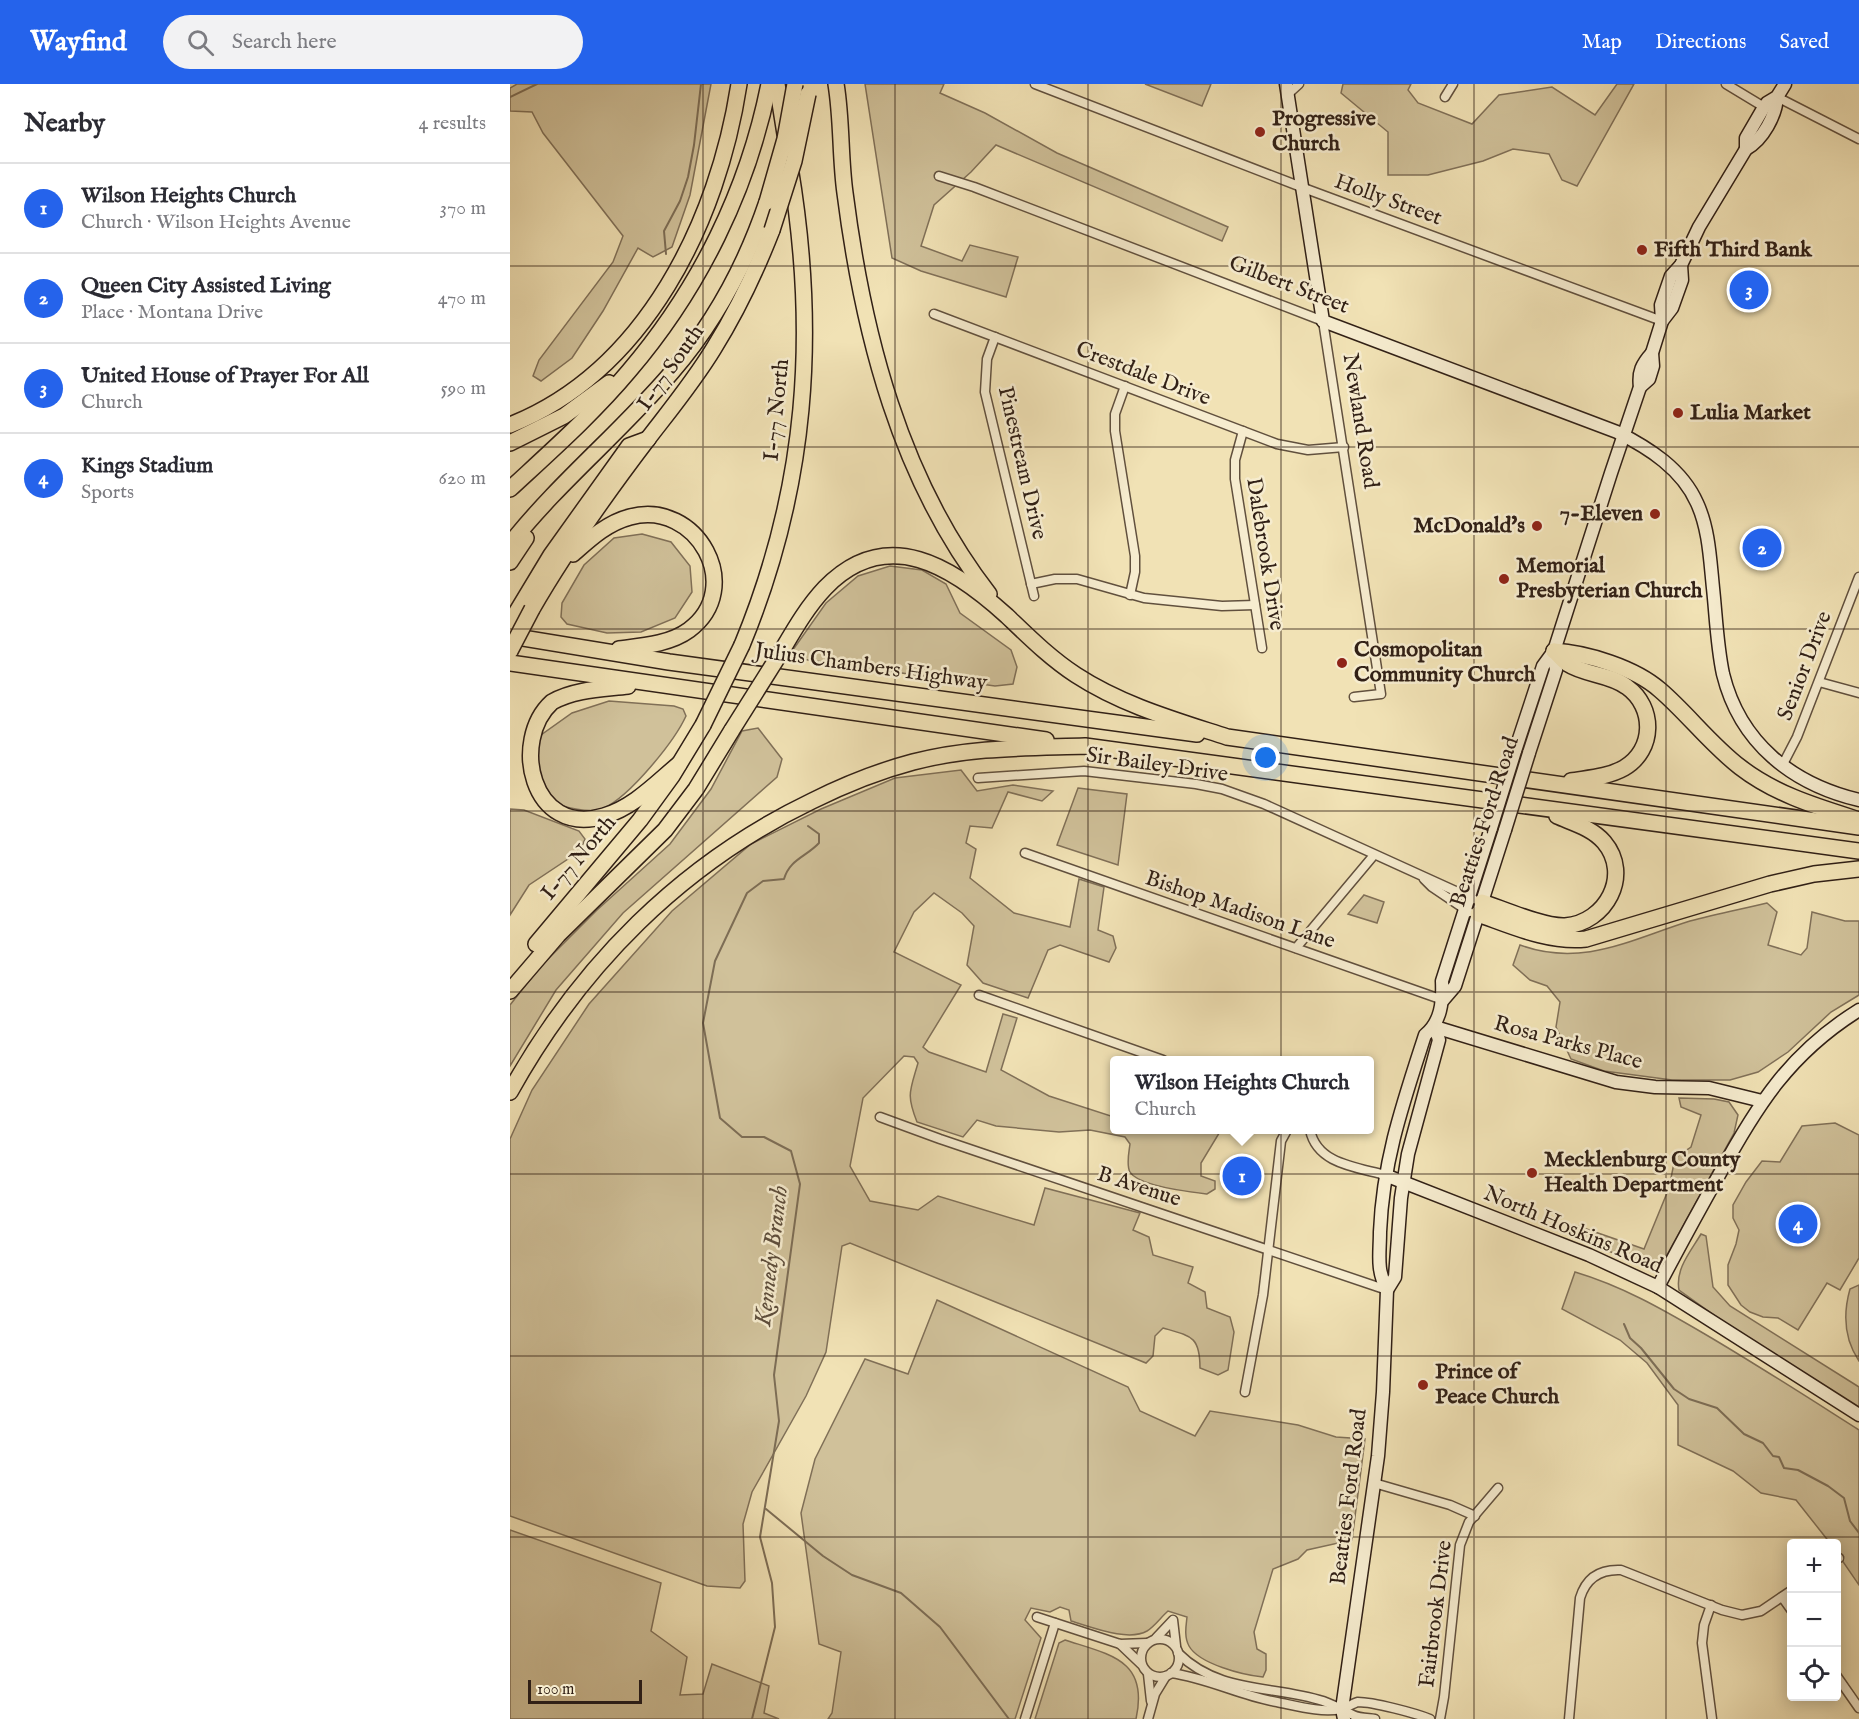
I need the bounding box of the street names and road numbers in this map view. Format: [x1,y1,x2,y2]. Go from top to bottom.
street label: Holly Street [1330,168,1446,233]
street label: Gilbert Street [1225,249,1353,321]
street label: I-77 South [631,319,711,416]
street label: Crestdale Drive [1072,335,1214,413]
street label: Newland Road [1336,351,1385,491]
street label: I-77 North [758,357,796,462]
street label: Pinestream Drive [991,384,1053,542]
street label: Dalebrook Drive [1239,476,1291,632]
street label: Senior Drive [1771,607,1839,725]
street label: Julius Chambers Highway [750,636,989,697]
street label: Beatties Ford Road [1444,733,1526,911]
street label: Sir Bailey Drive [1084,741,1230,789]
street label: I-77 North [535,809,623,906]
street label: Bishop Madison Lane [1141,864,1339,956]
street label: Rosa Parks Place [1491,1010,1645,1076]
street label: B Avenue [1093,1160,1185,1214]
street label: North Hoskins Road [1479,1180,1667,1281]
street label: Beatties Ford Road [1324,1407,1374,1587]
street label: Fairbrook Drive [1413,1539,1459,1689]

